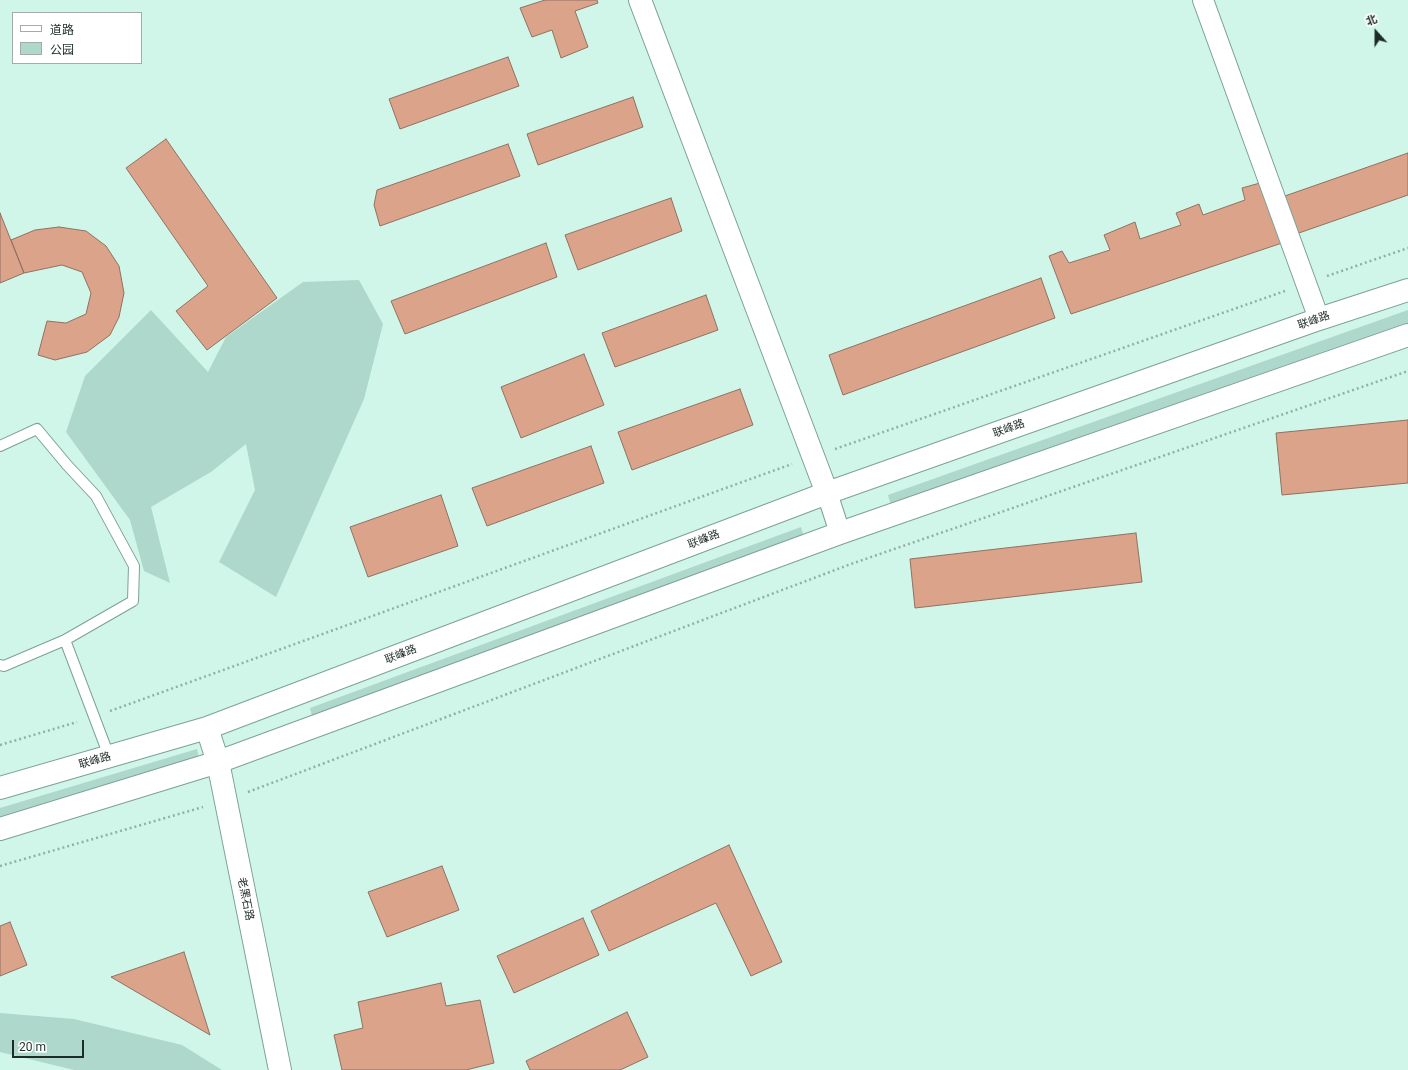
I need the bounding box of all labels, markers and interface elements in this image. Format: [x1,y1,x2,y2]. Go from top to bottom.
legend [12,12,142,64]
north arrow [1356,12,1396,52]
text: 北 [1364,12,1379,28]
text: 道路 [50,23,74,37]
text: 公园 [50,43,74,57]
street label: 联峰路 [1296,309,1332,333]
street label: 联峰路 [991,417,1027,441]
street label: 联峰路 [686,528,722,552]
street label: 联峰路 [383,643,419,667]
street label: 联峰路 [77,750,113,772]
street label: 老黑石路 [234,876,256,922]
scale bar [14,1032,86,1058]
text: 20 m [19,1040,46,1054]

